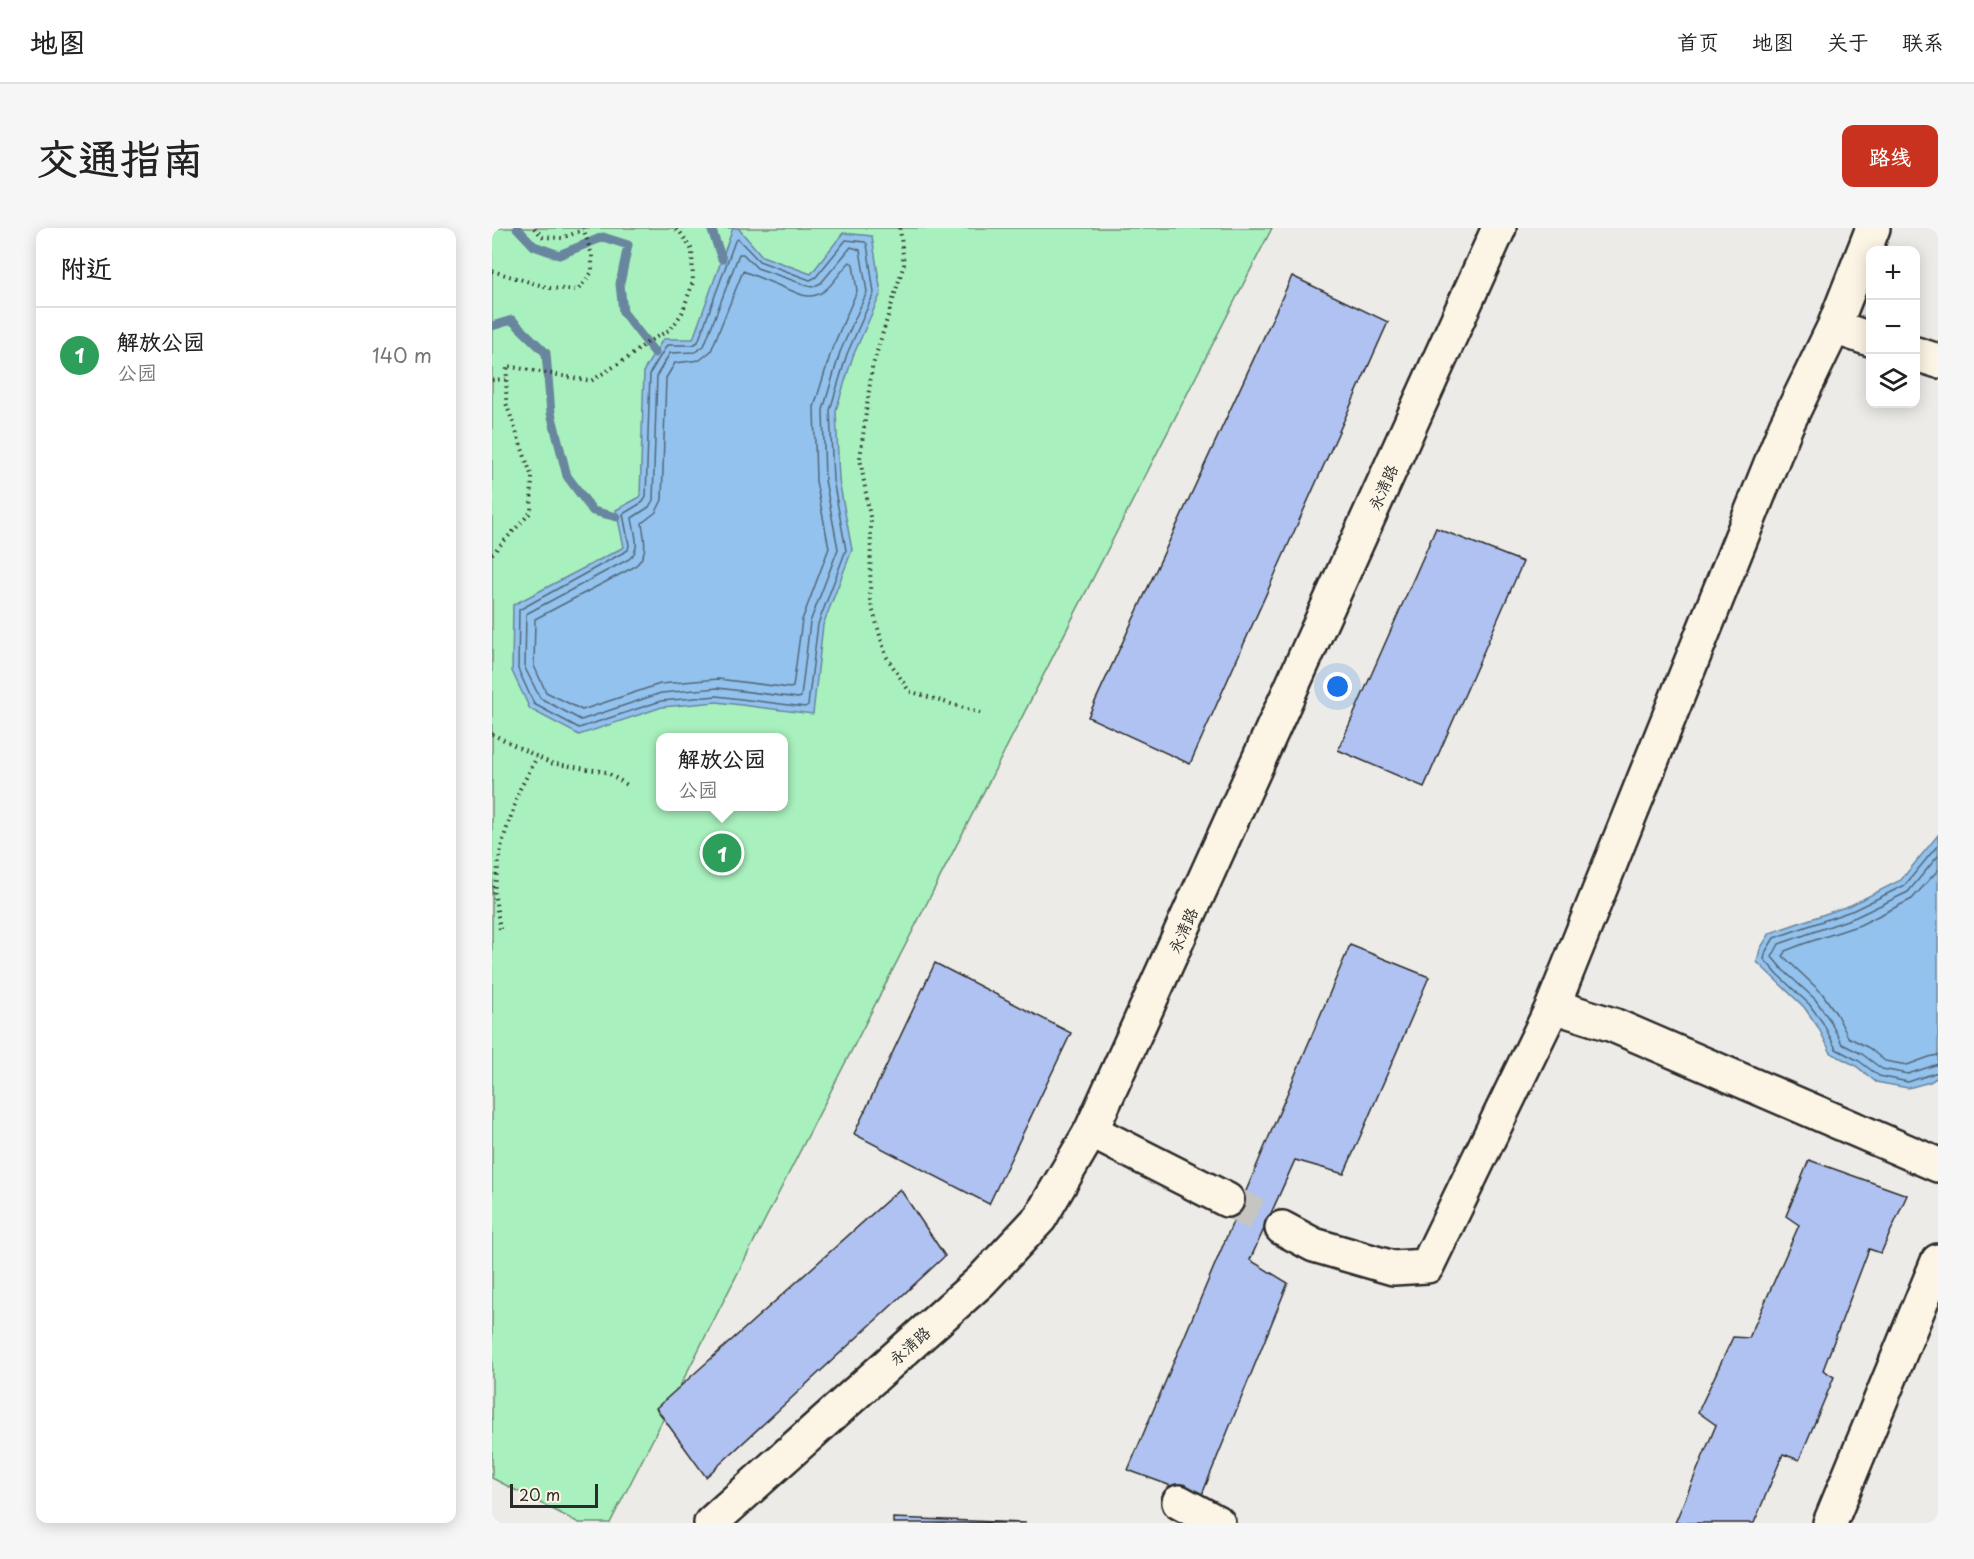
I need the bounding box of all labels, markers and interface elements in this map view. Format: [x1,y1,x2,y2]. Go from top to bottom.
text: 地图 [30,20,86,63]
text: 首页 [1677,25,1719,57]
text: 地图 [1752,25,1794,57]
text: 关于 [1827,25,1869,57]
text: 联系 [1902,25,1944,57]
text: 交通指南 [36,125,204,188]
button: 路线 [1842,125,1938,187]
map controls [1866,246,1920,408]
button: + [1866,246,1920,300]
text: 附近 [60,248,112,287]
button: − [1866,300,1920,354]
text: 解放公园 [117,324,205,357]
text: 1 [75,340,84,370]
text: 140 m [372,340,432,370]
button: layers [1866,354,1920,408]
text: 公园 [117,357,157,387]
street label: 永清路 [1361,460,1403,514]
your location [1323,672,1352,701]
popup [656,733,788,811]
text: 解放公园 [678,741,766,774]
text: 公园 [678,774,718,804]
pin: 1 [702,830,742,876]
street label: 永清路 [1161,903,1203,957]
street label: 永清路 [883,1320,935,1370]
scale bar [510,1481,598,1508]
text: 20 m [519,1482,560,1506]

